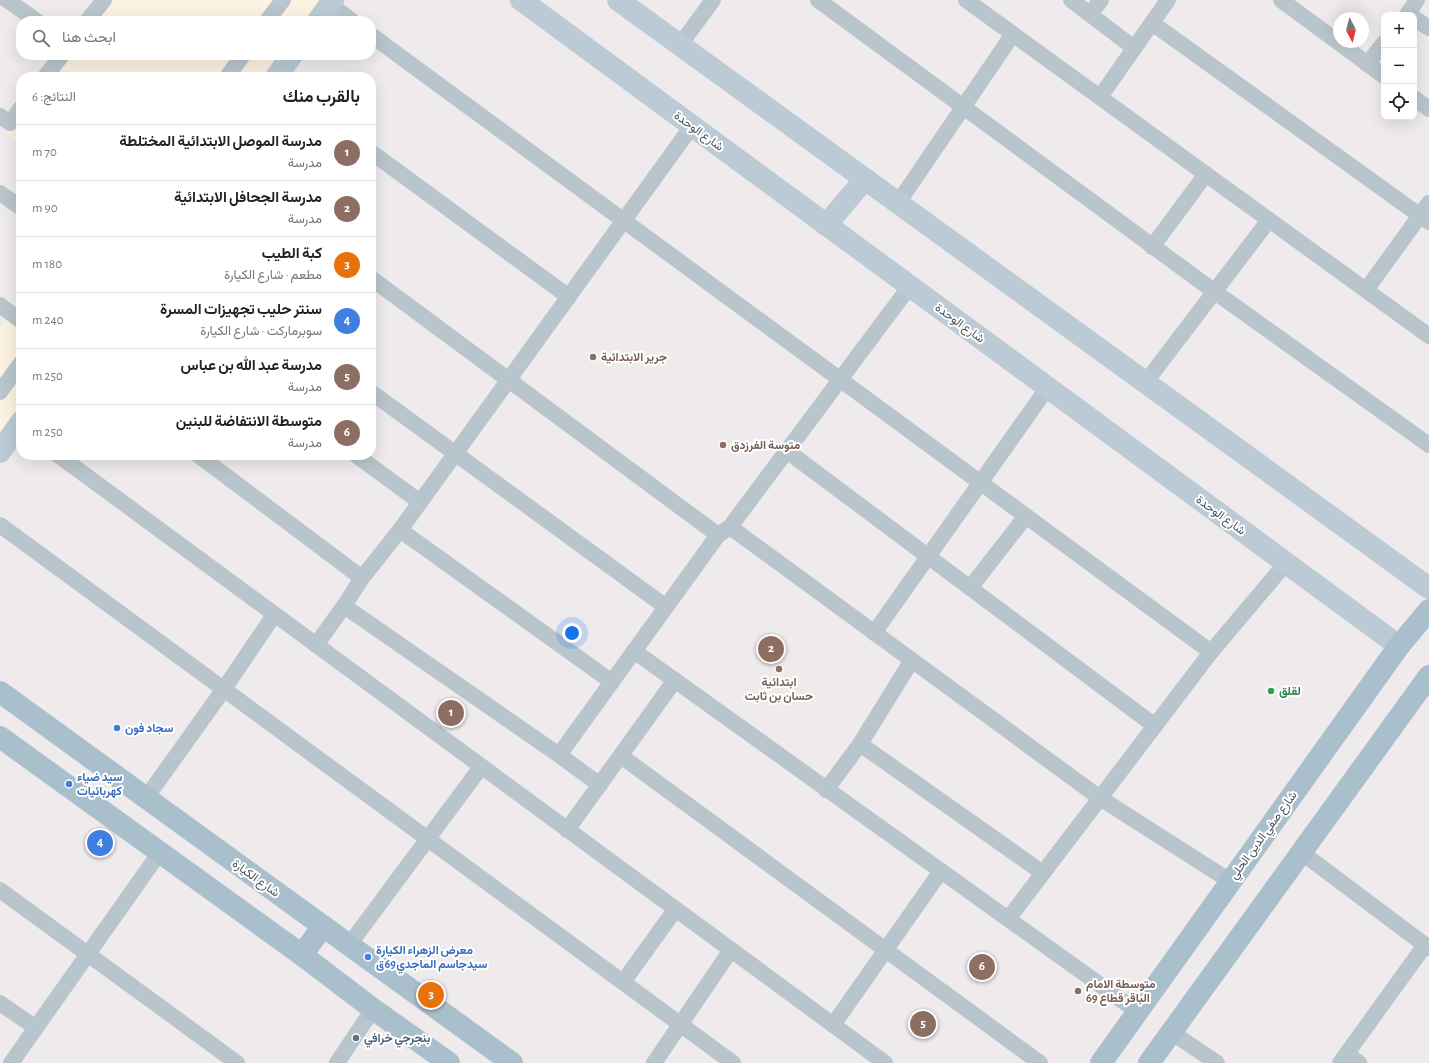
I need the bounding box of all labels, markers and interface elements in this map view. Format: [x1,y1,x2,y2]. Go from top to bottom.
north arrow [1333,12,1369,48]
map controls [1381,12,1417,120]
button: + [1381,12,1417,48]
search box [16,16,376,60]
icon: search [30,27,52,49]
text: ابحث هنا [62,30,116,45]
button: − [1381,48,1417,84]
button: locate [1381,84,1417,120]
text: بالقرب منك [283,88,360,105]
text: النتائج: 6 [32,91,76,104]
street label: شارع الوحدة [670,109,726,155]
text: مدرسة الموصل الابتدائية المختلطة [119,134,322,149]
text: 70 m [32,146,57,159]
text: 1 [345,146,349,159]
text: مدرسة [288,157,322,170]
text: مدرسة الجحافل الابتدائية [174,190,322,205]
text: 90 m [32,202,58,215]
text: 2 [344,202,350,215]
text: مدرسة [288,213,322,226]
text: كبة الطيب [262,246,322,261]
text: 180 m [32,258,62,271]
text: 3 [344,258,350,271]
text: مطعم · شارع الكيارة [224,269,322,282]
street label: شارع الوحدة [931,301,987,347]
text: سنتر حليب تجهيزات المسرة [160,302,322,317]
text: 240 m [32,314,64,327]
text: 4 [344,314,350,327]
text: سوبرماركت · شارع الكيارة [200,325,322,338]
place label: جرير الابتدائية [601,351,667,365]
marker: جرير الابتدائية [588,352,598,362]
text: مدرسة عبد الله بن عباس [181,358,322,373]
text: 250 m [32,370,63,383]
text: 5 [344,370,350,383]
text: مدرسة [288,381,322,394]
text: متوسطة الانتفاضة للبنين [176,414,322,429]
text: 250 m [32,426,63,439]
text: 6 [344,426,350,439]
text: مدرسة [288,437,322,450]
place label: متوسة الفرزدق [731,439,801,453]
marker: متوسة الفرزدق [718,440,728,450]
street label: شارع الوحدة [1192,493,1248,539]
your location [562,623,582,643]
pin: 2 [758,634,784,664]
marker: ابتدائية حسان بن ثابت [774,664,784,674]
place label: ابتدائية حسان بن ثابت [745,676,813,703]
place label: لقلق [1279,685,1301,698]
marker: لقلق [1266,686,1276,696]
pin: 1 [438,698,464,728]
place label: سجاد فون [125,722,174,736]
marker: سجاد فون [112,723,122,733]
place label: سيد ضياء كهربائيات [77,771,123,799]
marker: سيد ضياء كهربائيات [64,779,74,789]
street label: شارع صفي الدين الحلي [1227,789,1302,883]
pin: 4 [87,828,113,858]
street label: شارع الكيارة [229,857,282,901]
place label: معرض الزهراء الكيارة سيدجاسم الماجدي69ق [376,944,488,974]
marker: معرض الزهراء الكيارة سيدجاسم الماجدي69ق [363,952,373,962]
pin: 6 [969,952,995,982]
place label: متوسطة الامام الباقر قطاع 69 [1086,978,1156,1006]
pin: 3 [418,980,444,1010]
marker: متوسطة الامام الباقر قطاع 69 [1073,986,1083,996]
pin: 5 [910,1009,936,1039]
place label: بنجرجي خرافي [364,1032,431,1048]
marker: بنجرجي خرافي [351,1033,361,1043]

